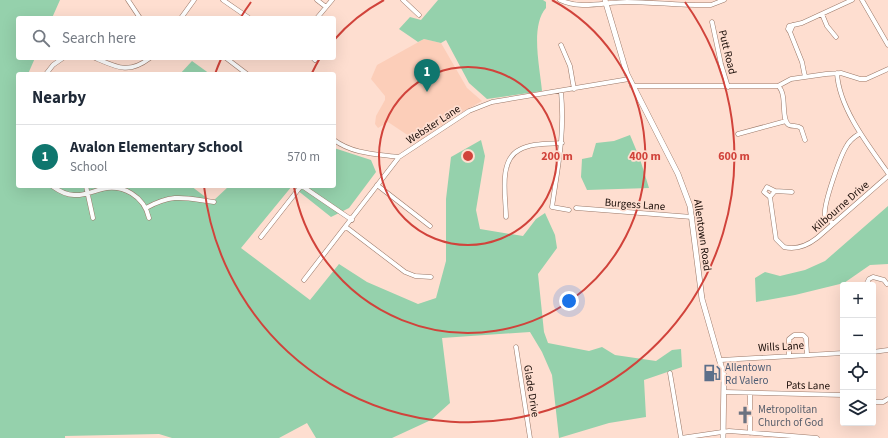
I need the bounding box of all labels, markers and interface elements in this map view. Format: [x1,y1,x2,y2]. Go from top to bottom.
search box [16,16,336,60]
icon: search [30,27,52,49]
text: Search here [62,28,136,49]
street label: Putt Road [715,28,740,76]
pin: 1 [414,59,440,92]
text: Nearby [32,86,86,110]
street label: Webster Lane [403,101,464,148]
text: Avalon Elementary School [70,137,243,158]
text: 1 [42,148,48,166]
text: 570 m [287,148,320,166]
text: 200 m [541,148,573,165]
text: 400 m [629,148,661,165]
text: 600 m [718,148,750,165]
centre of rings [461,149,475,163]
text: School [70,158,107,176]
street label: Kilbourne Drive [809,177,873,235]
street label: Burgess Lane [604,195,666,214]
street label: Allentown Road [690,198,715,272]
map controls [840,282,876,426]
button: + [840,282,876,318]
your location [559,291,579,311]
button: − [840,318,876,354]
street label: Wills Lane [758,338,805,355]
button: locate [840,354,876,390]
place label: Allentown Rd Valero [725,360,771,388]
fuel station icon: Allentown Rd Valero [702,363,722,383]
street label: Glade Drive [520,364,543,419]
street label: Pats Lane [786,378,831,393]
button: layers [840,390,876,426]
place label: Metropolitan Church of God [758,402,823,430]
church icon: Metropolitan Church of God [735,405,755,425]

